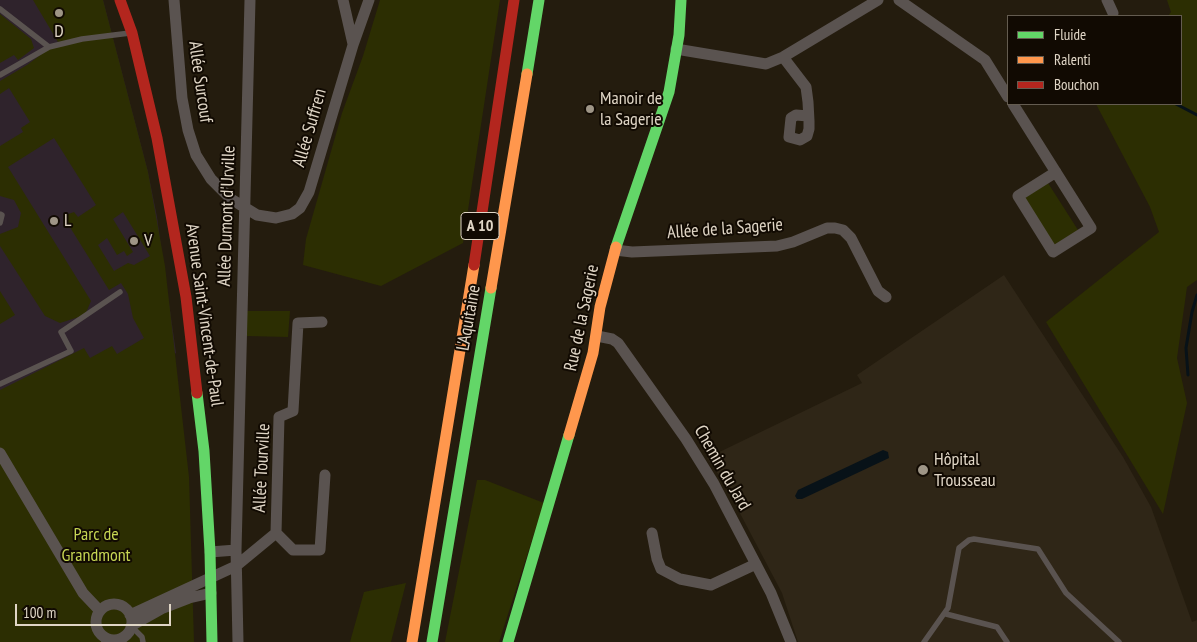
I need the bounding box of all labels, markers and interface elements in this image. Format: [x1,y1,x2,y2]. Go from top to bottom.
marker: D [53,7,65,19]
legend [1007,15,1182,105]
place label: D [54,21,64,43]
text: Fluide [1054,25,1086,44]
street label: Allée Surcouf [184,40,216,124]
text: Ralenti [1054,50,1091,69]
text: Bouchon [1054,75,1099,94]
street label: Allée Suffren [289,86,331,170]
place label: Manoir de la Sagerie [600,88,662,130]
marker: Manoir de la Sagerie [584,103,596,115]
street label: Allée Dumont d'Urville [214,145,240,287]
place label: L [64,210,71,232]
road number: A 10 [461,212,499,240]
street label: Allée de la Sagerie [666,214,784,244]
marker: L [48,215,60,227]
street label: Avenue Saint-Vincent-de-Paul [180,222,228,408]
place label: V [144,230,152,252]
marker: V [128,235,140,247]
street label: Rue de la Sagerie [560,263,604,373]
street label: L'Aquitaine [453,283,485,353]
street label: Chemin du Jard [689,422,755,514]
street label: Allée Tourville [249,423,275,513]
place label: Hôpital Trousseau [934,449,996,492]
marker: Hôpital Trousseau [916,463,930,477]
park label: Parc de Grandmont [61,524,131,566]
scale bar [18,594,174,626]
text: 100 m [23,603,56,622]

